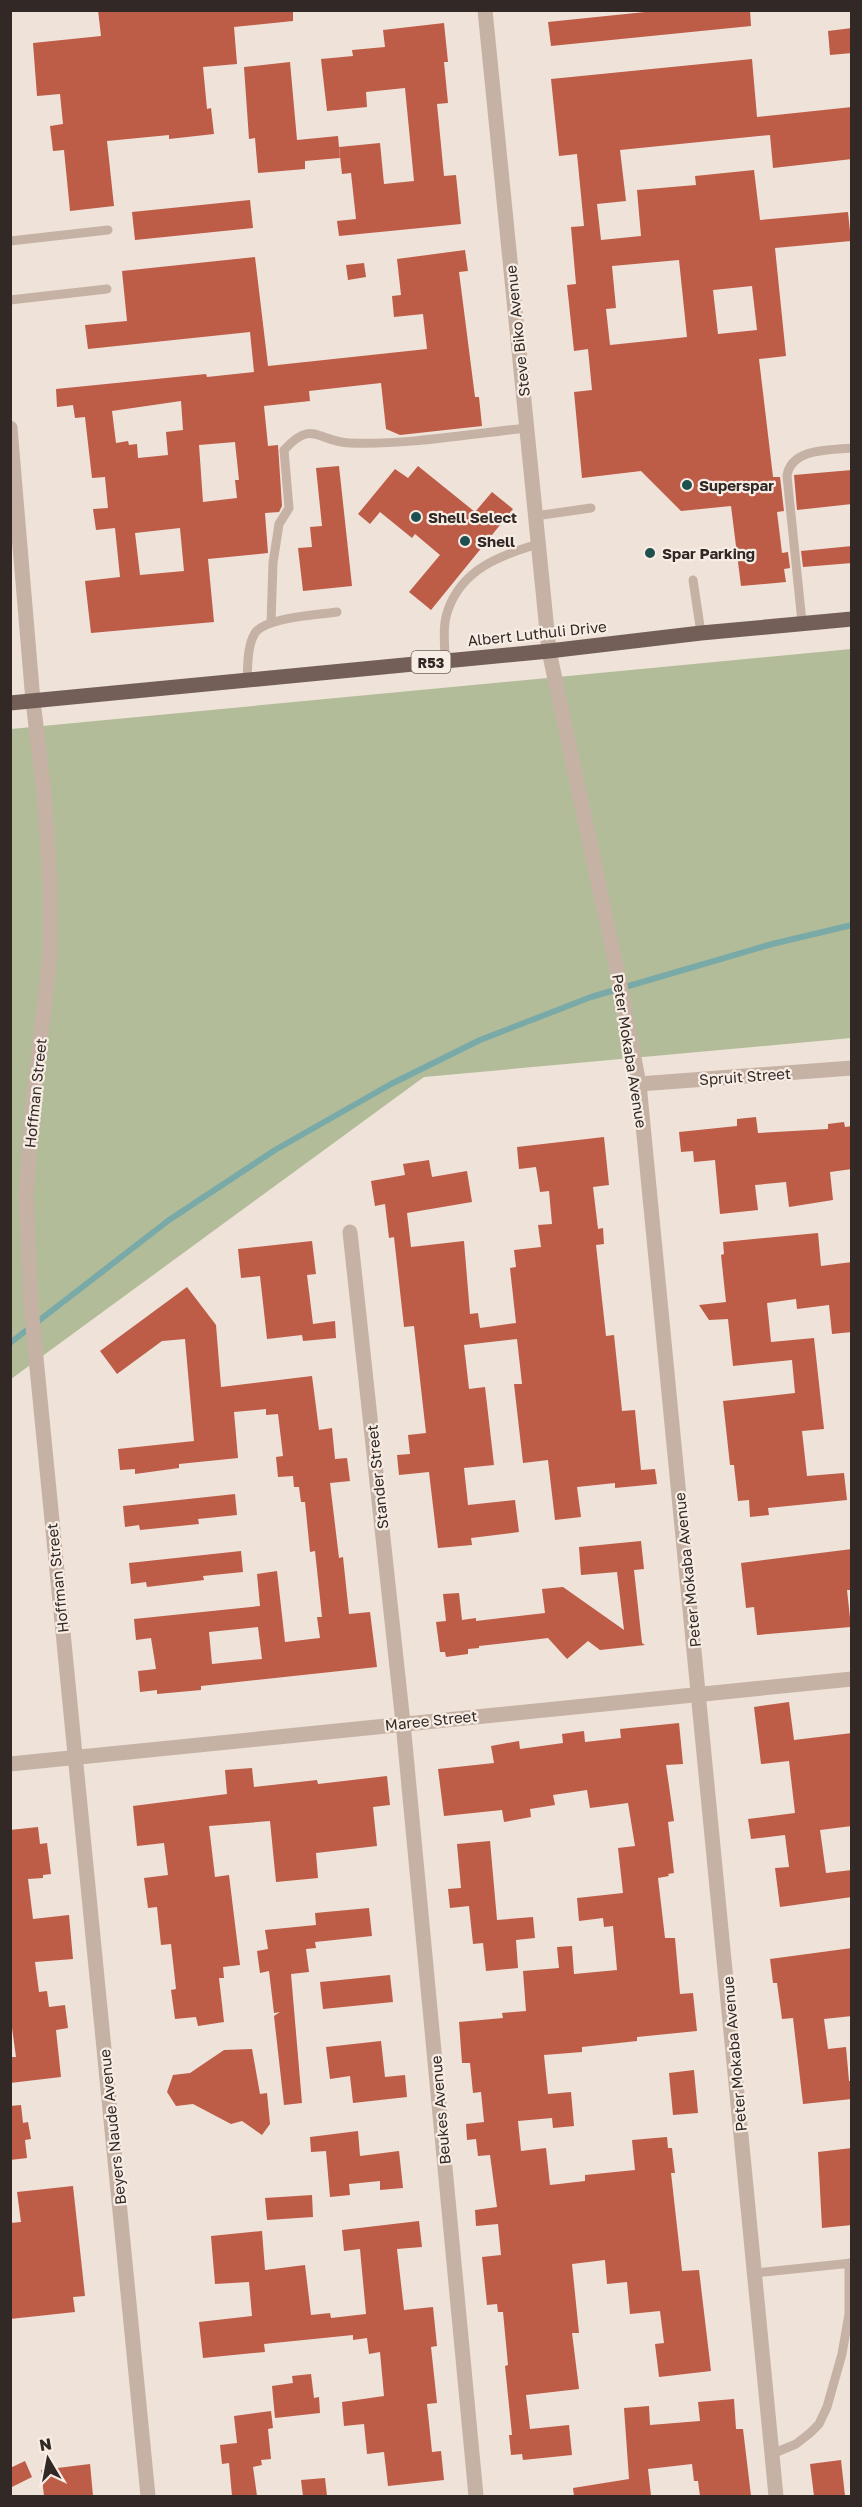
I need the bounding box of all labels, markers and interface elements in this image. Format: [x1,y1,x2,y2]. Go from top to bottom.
street label: Steve Biko Avenue [501,264,533,398]
place label: Superspar [699,476,774,494]
marker: Superspar [680,478,694,492]
place label: Shell Select [428,508,517,526]
marker: Shell Select [409,510,423,524]
place label: Shell [477,532,515,550]
marker: Shell [458,534,472,548]
place label: Spar Parking [662,544,755,562]
marker: Spar Parking [643,546,657,560]
street label: Albert Luthuli Drive [467,617,608,649]
road number: R53 [412,651,450,673]
street label: Peter Mokaba Avenue [609,973,651,1130]
street label: Hoffman Street [20,1037,50,1149]
street label: Spruit Street [699,1064,791,1088]
street label: Stander Street [363,1424,391,1530]
street label: Peter Mokaba Avenue [670,1491,704,1648]
street label: Hoffman Street [42,1522,72,1634]
street label: Maree Street [384,1706,478,1734]
street label: Peter Mokaba Avenue [718,1975,750,2132]
street label: Beyers Naude Avenue [95,2048,129,2206]
street label: Beukes Avenue [426,2054,454,2165]
north arrow [18,2429,78,2489]
text: N [38,2433,53,2455]

